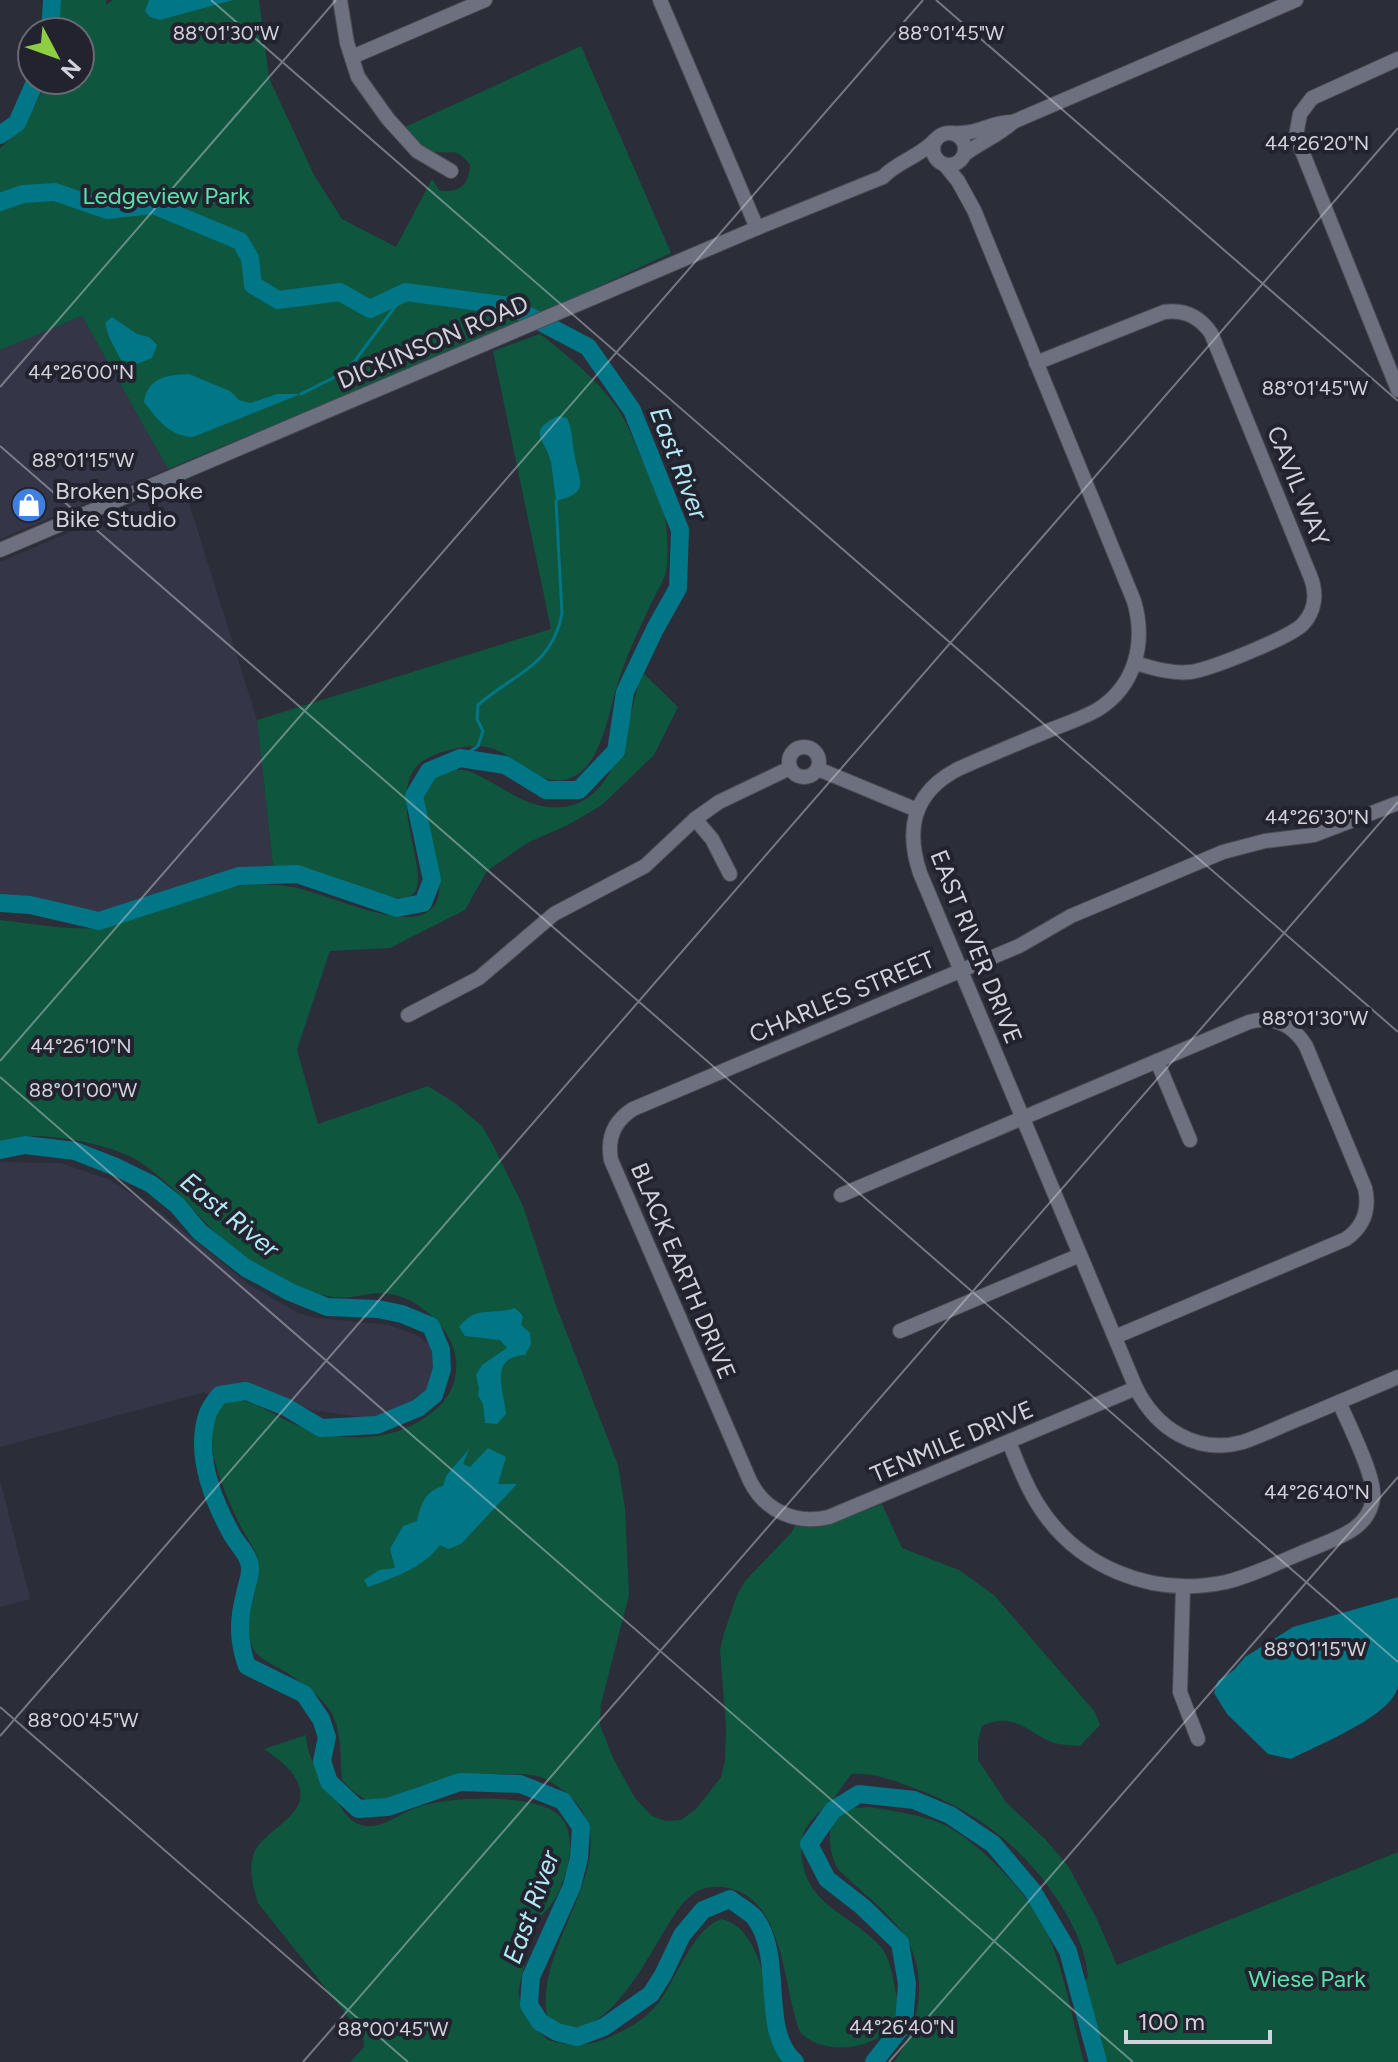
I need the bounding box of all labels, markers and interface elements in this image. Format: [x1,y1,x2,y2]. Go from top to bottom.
north arrow [16,16,96,96]
text: 88°01'30"W [173,21,279,45]
text: 88°01'45"W [898,21,1004,45]
text: N [55,54,86,84]
text: 44°26'20"N [1265,131,1369,155]
park label: Ledgeview Park [82,181,250,210]
street label: DICKINSON ROAD [333,288,533,395]
text: 44°26'00"N [28,360,134,384]
text: 88°01'45"W [1262,376,1368,400]
water label: East River [643,402,715,525]
street label: CAVIL WAY [1261,422,1336,550]
text: 88°01'15"W [32,448,134,472]
place label: Broken Spoke Bike Studio [55,476,203,533]
shop icon: Broken Spoke Bike Studio [10,486,48,524]
text: 44°26'30"N [1265,805,1369,829]
street label: EAST RIVER DRIVE [924,846,1029,1048]
street label: CHARLES STREET [745,944,939,1049]
text: 88°01'30"W [1262,1006,1368,1030]
text: 44°26'10"N [30,1034,132,1058]
text: 88°01'00"W [29,1078,137,1102]
street label: BLACK EARTH DRIVE [625,1158,742,1383]
water label: East River [174,1165,287,1265]
street label: TENMILE DRIVE [866,1394,1038,1489]
text: 44°26'40"N [1264,1480,1370,1504]
text: 88°01'15"W [1264,1637,1366,1661]
text: 88°00'45"W [27,1708,139,1732]
water label: East River [496,1845,567,1968]
park label: Wiese Park [1248,1964,1366,1993]
scale bar [1126,1994,1270,2044]
text: 100 m [1138,2007,1205,2036]
text: 44°26'40"N [849,2015,955,2039]
text: 88°00'45"W [337,2017,449,2041]

